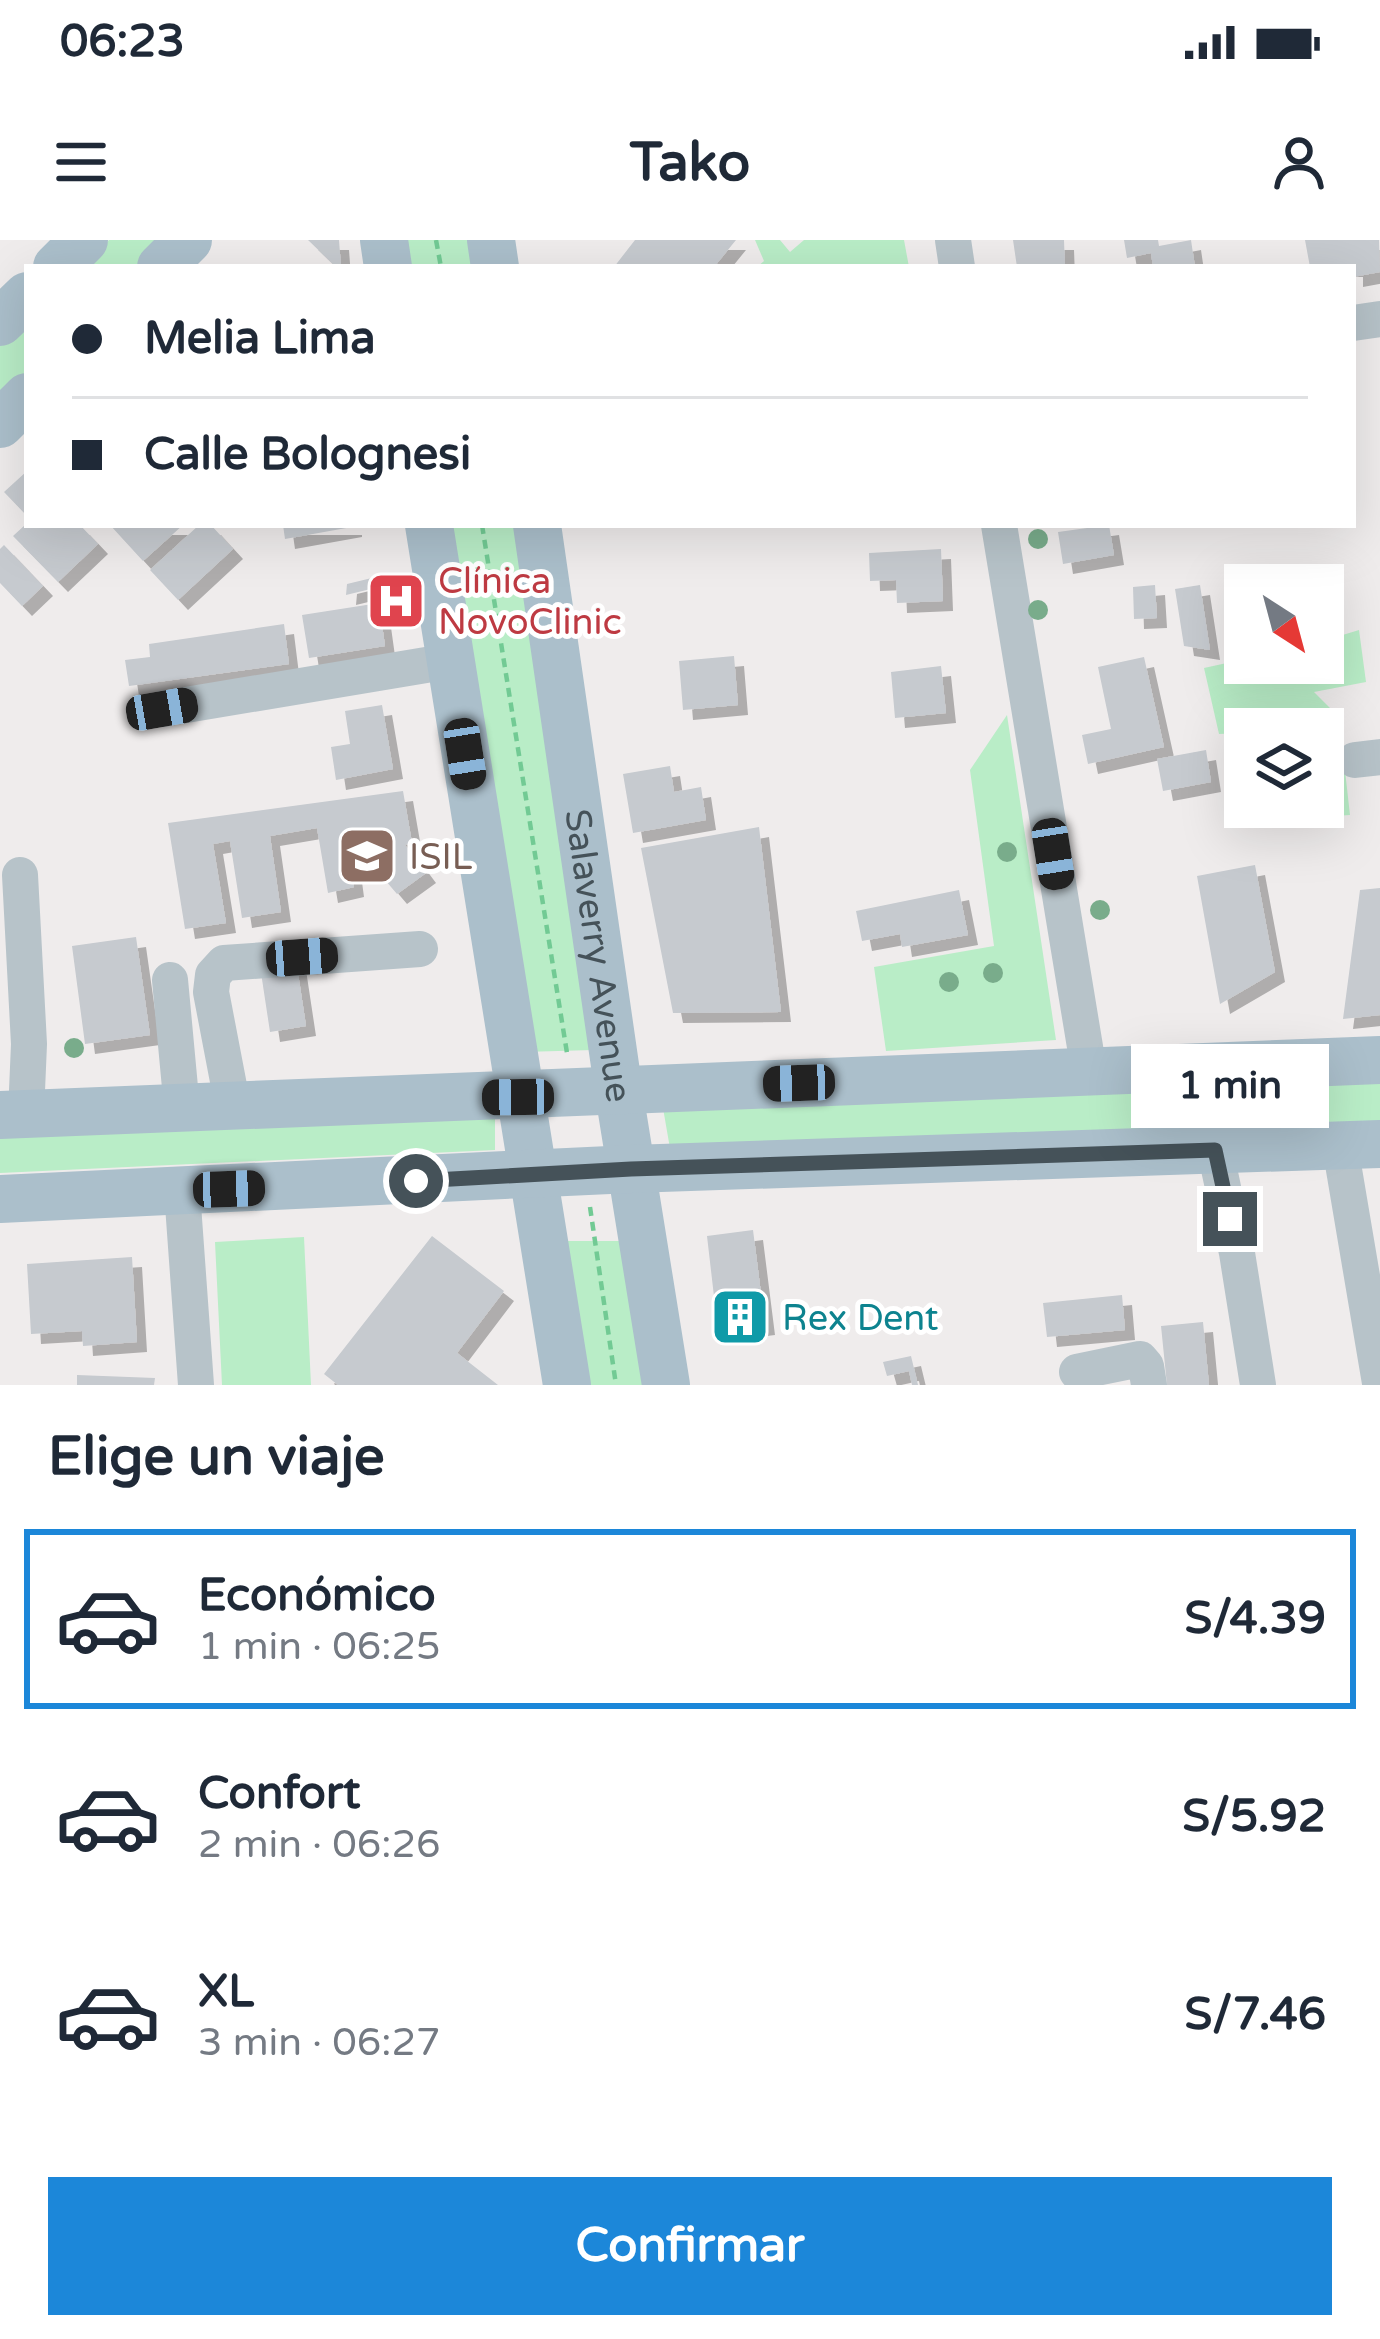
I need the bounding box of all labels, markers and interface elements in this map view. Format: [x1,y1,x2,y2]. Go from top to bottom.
text: 06:23 [60,15,185,69]
icon: menu [48,129,114,195]
icon: person [1266,129,1332,195]
text: Tako [630,130,750,195]
text: Melia Lima [144,312,375,366]
text: Calle Bolognesi [144,428,471,482]
place label: Clínica NovoClinic [438,560,622,644]
north arrow [1224,564,1344,684]
map controls [1224,564,1344,828]
hospital icon: Clínica NovoClinic [365,570,427,632]
car [123,685,201,733]
button: layers [1224,708,1344,828]
car [442,716,488,792]
street label: Salaverry Avenue [555,806,640,1105]
car [1030,816,1076,892]
school or university icon: ISIL [336,825,398,887]
place label: ISIL [409,836,473,879]
car [265,937,339,977]
callout: 1 min [1131,1045,1329,1129]
text: 1 min [1178,1062,1282,1109]
car [762,1064,836,1102]
car [482,1078,554,1116]
route start [389,1154,443,1208]
car [192,1170,266,1208]
route end [1203,1192,1257,1246]
building icon: Rex Dent [709,1286,771,1348]
place label: Rex Dent [782,1297,939,1340]
text: Elige un viaje [48,1424,385,1489]
icon: car [54,1565,162,1673]
text: Económico [198,1569,436,1623]
text: S/4.39 [1185,1592,1326,1646]
text: 1 min · 06:25 [198,1623,440,1670]
icon: car [54,1763,162,1871]
text: Confort [198,1767,360,1821]
text: S/5.92 [1182,1790,1326,1844]
text: 2 min · 06:26 [198,1821,440,1868]
icon: car [54,1961,162,2069]
text: XL [198,1965,254,2019]
text: S/7.46 [1185,1988,1326,2042]
text: 3 min · 06:27 [198,2019,440,2066]
button: Confirmar [48,2177,1332,2315]

